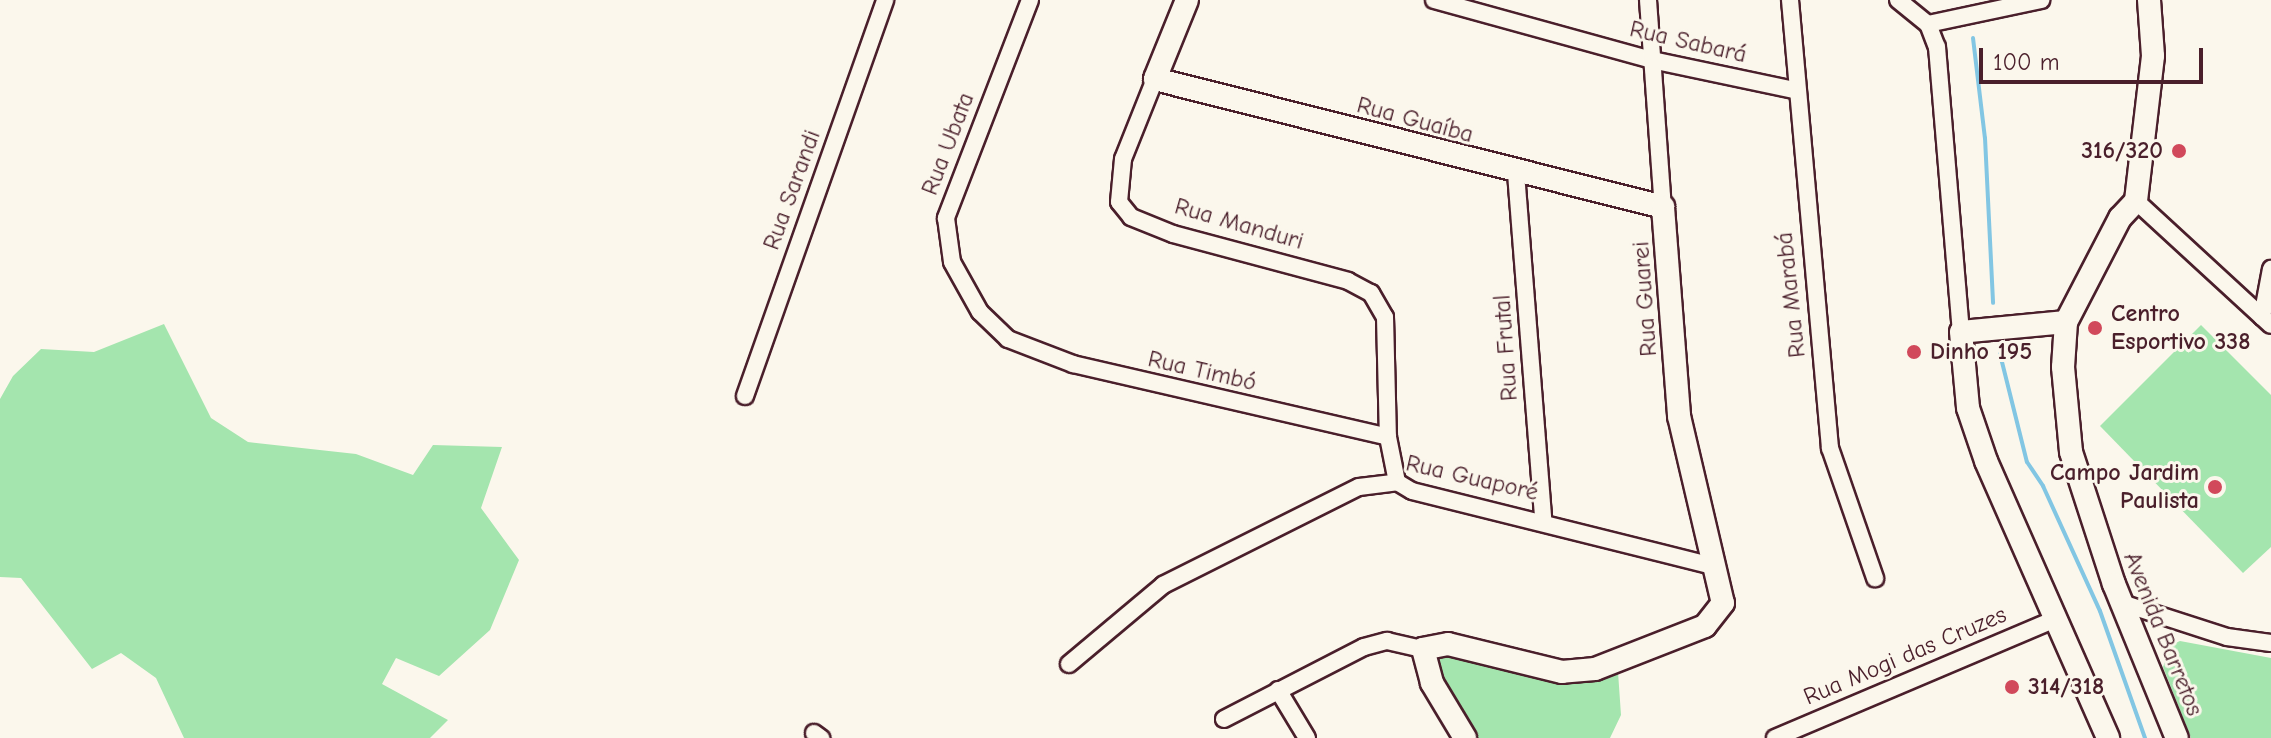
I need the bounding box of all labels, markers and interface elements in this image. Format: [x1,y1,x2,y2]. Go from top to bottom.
street label: Rua Sabará [1627,15,1749,69]
scale bar [1983,32,2207,82]
text: 100 m [1993,48,2060,76]
street label: Rua Ubata [915,89,981,199]
street label: Rua Guaíba [1354,91,1476,149]
street label: Rua Sarandi [757,126,827,254]
place label: 316/320 [2081,137,2163,165]
marker: 316/320 [2170,142,2188,160]
street label: Rua Manduri [1171,192,1307,256]
street label: Rua Marabá [1770,231,1812,359]
street label: Rua Guarei [1627,240,1663,358]
street label: Rua Frutal [1488,294,1524,402]
place label: Centro Esportivo 338 [2111,300,2250,356]
marker: Centro Esportivo 338 [2086,319,2104,337]
place label: Dinho 195 [1930,338,2032,366]
marker: Dinho 195 [1905,343,1923,361]
street label: Rua Timbó [1145,345,1259,397]
street label: Rua Guaporé [1403,449,1541,507]
place label: Campo Jardim Paulista [2050,459,2199,515]
marker: Campo Jardim Paulista [2206,478,2224,496]
street label: Avenida Barretos [2117,548,2209,720]
street label: Rua Mogi das Cruzes [1799,600,2011,712]
place label: 314/318 [2028,673,2104,701]
marker: 314/318 [2003,678,2021,696]

